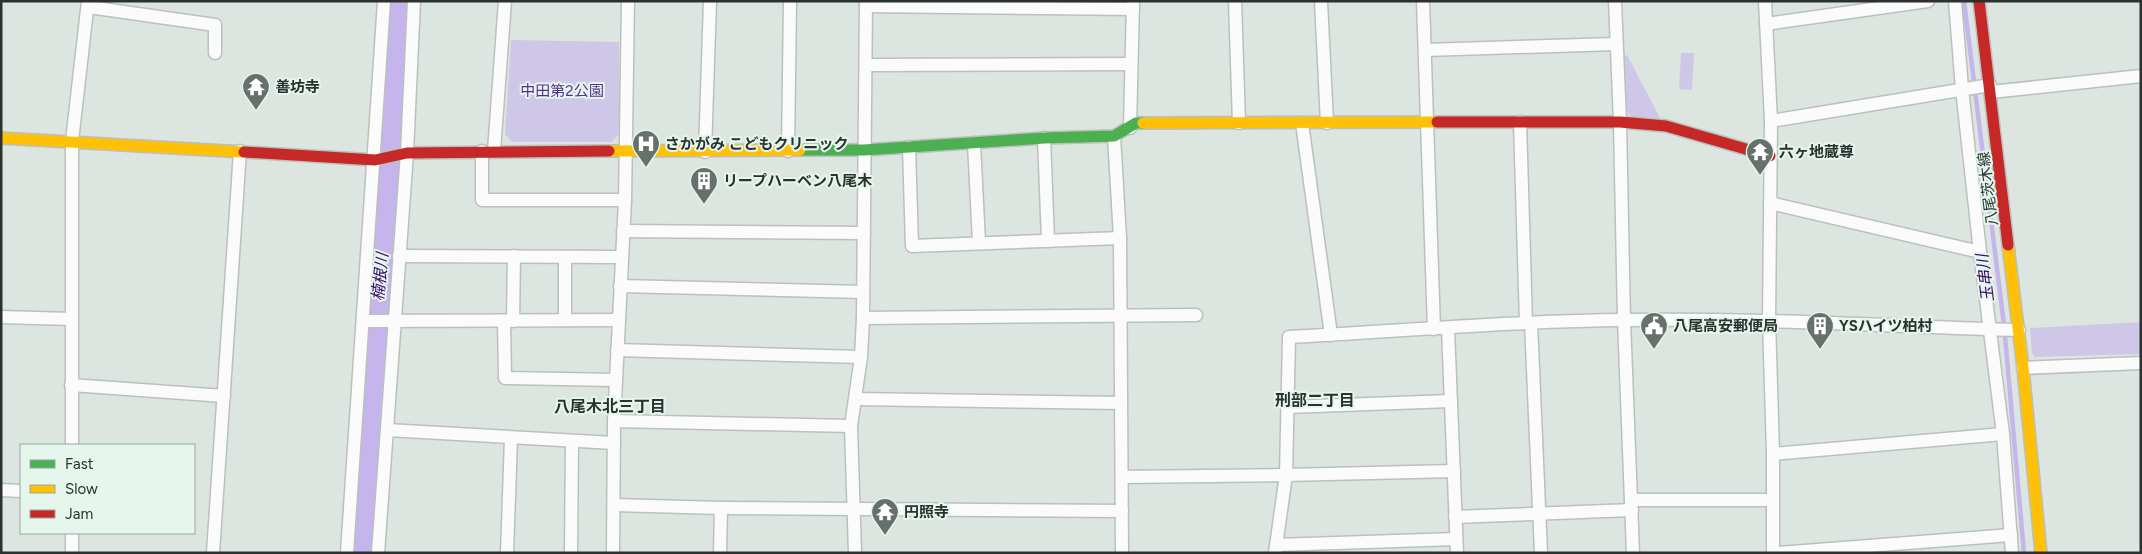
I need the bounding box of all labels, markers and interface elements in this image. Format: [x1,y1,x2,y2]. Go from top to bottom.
temple icon: 善坊寺 [241,72,271,111]
place label: 善坊寺 [275,78,320,96]
park label: 中田第2公園 [520,82,604,100]
hospital icon: さかがみ こどもクリニック [631,129,661,168]
place label: さかがみ こどもクリニック [665,135,849,153]
temple icon: 六ヶ地蔵尊 [1745,137,1775,176]
place label: 六ヶ地蔵尊 [1779,143,1854,161]
street label: 八尾茨木線 [1974,151,2002,227]
building icon: リープハーベン八尾木 [689,166,719,205]
place label: リープハーベン八尾木 [723,172,872,190]
water label: 楠根川 [368,250,392,302]
water label: 玉串川 [1972,251,1997,303]
public building icon: 八尾高安郵便局 [1639,311,1669,350]
building icon: YSハイツ柏村 [1805,311,1835,350]
place label: 八尾高安郵便局 [1673,317,1778,335]
place label: YSハイツ柏村 [1839,317,1933,335]
district label: 刑部二丁目 [1275,391,1355,410]
district label: 八尾木北三丁目 [554,397,666,416]
legend [20,444,195,534]
text: Fast [65,455,94,473]
text: Slow [65,480,98,498]
temple icon: 円照寺 [870,497,900,536]
place label: 円照寺 [904,503,949,521]
text: Jam [65,505,93,523]

